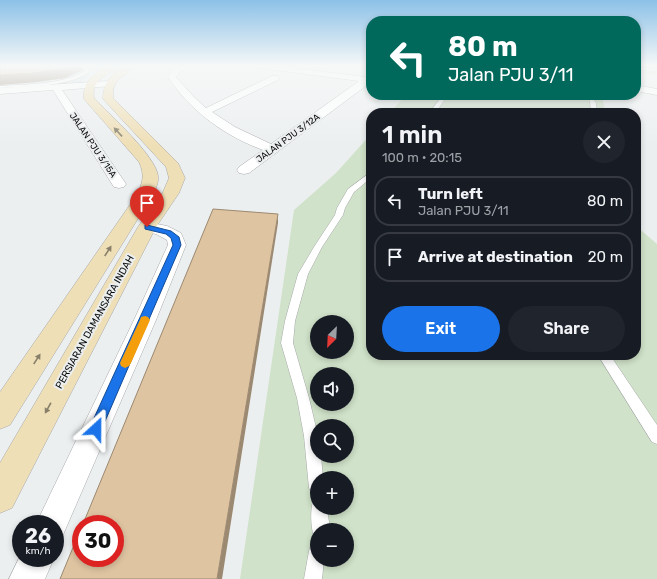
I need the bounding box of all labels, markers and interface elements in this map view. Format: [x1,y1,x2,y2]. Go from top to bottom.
text: 80 m [448,30,518,63]
icon: left [382,32,434,84]
text: Jalan PJU 3/11 [448,64,573,86]
street label: JALAN PJU 3/15A [68,111,118,179]
street label: JALAN PJU 3/12A [254,112,322,164]
text: 1 min [382,121,442,149]
button: close [583,121,625,163]
one-way arrow [114,126,123,137]
text: 100 m · 20:15 [382,150,462,165]
text: Turn left [418,185,483,203]
pin [130,186,164,227]
icon: left [384,190,406,212]
icon: arrive [136,192,158,214]
text: 80 m [587,192,623,210]
text: Jalan PJU 3/11 [418,203,509,218]
one-way arrow [104,246,112,256]
icon: arrive [384,246,406,268]
text: Arrive at destination [418,248,573,266]
text: 20 m [588,248,623,266]
street label: PERSIARAN DAMANSARA INDAH [53,253,137,391]
button: Exit [382,306,500,352]
button: Share [508,306,625,352]
north arrow [310,315,354,359]
map controls [310,315,354,567]
one-way arrow [33,354,41,365]
button: sound [310,367,354,411]
one-way arrow [45,402,52,413]
position arrow [75,408,117,450]
button: search [310,419,354,463]
button: + [310,471,354,515]
speed limit sign: 30 [72,515,124,567]
button: − [310,523,354,567]
text: 26 [25,524,51,548]
text: km/h [26,545,50,557]

